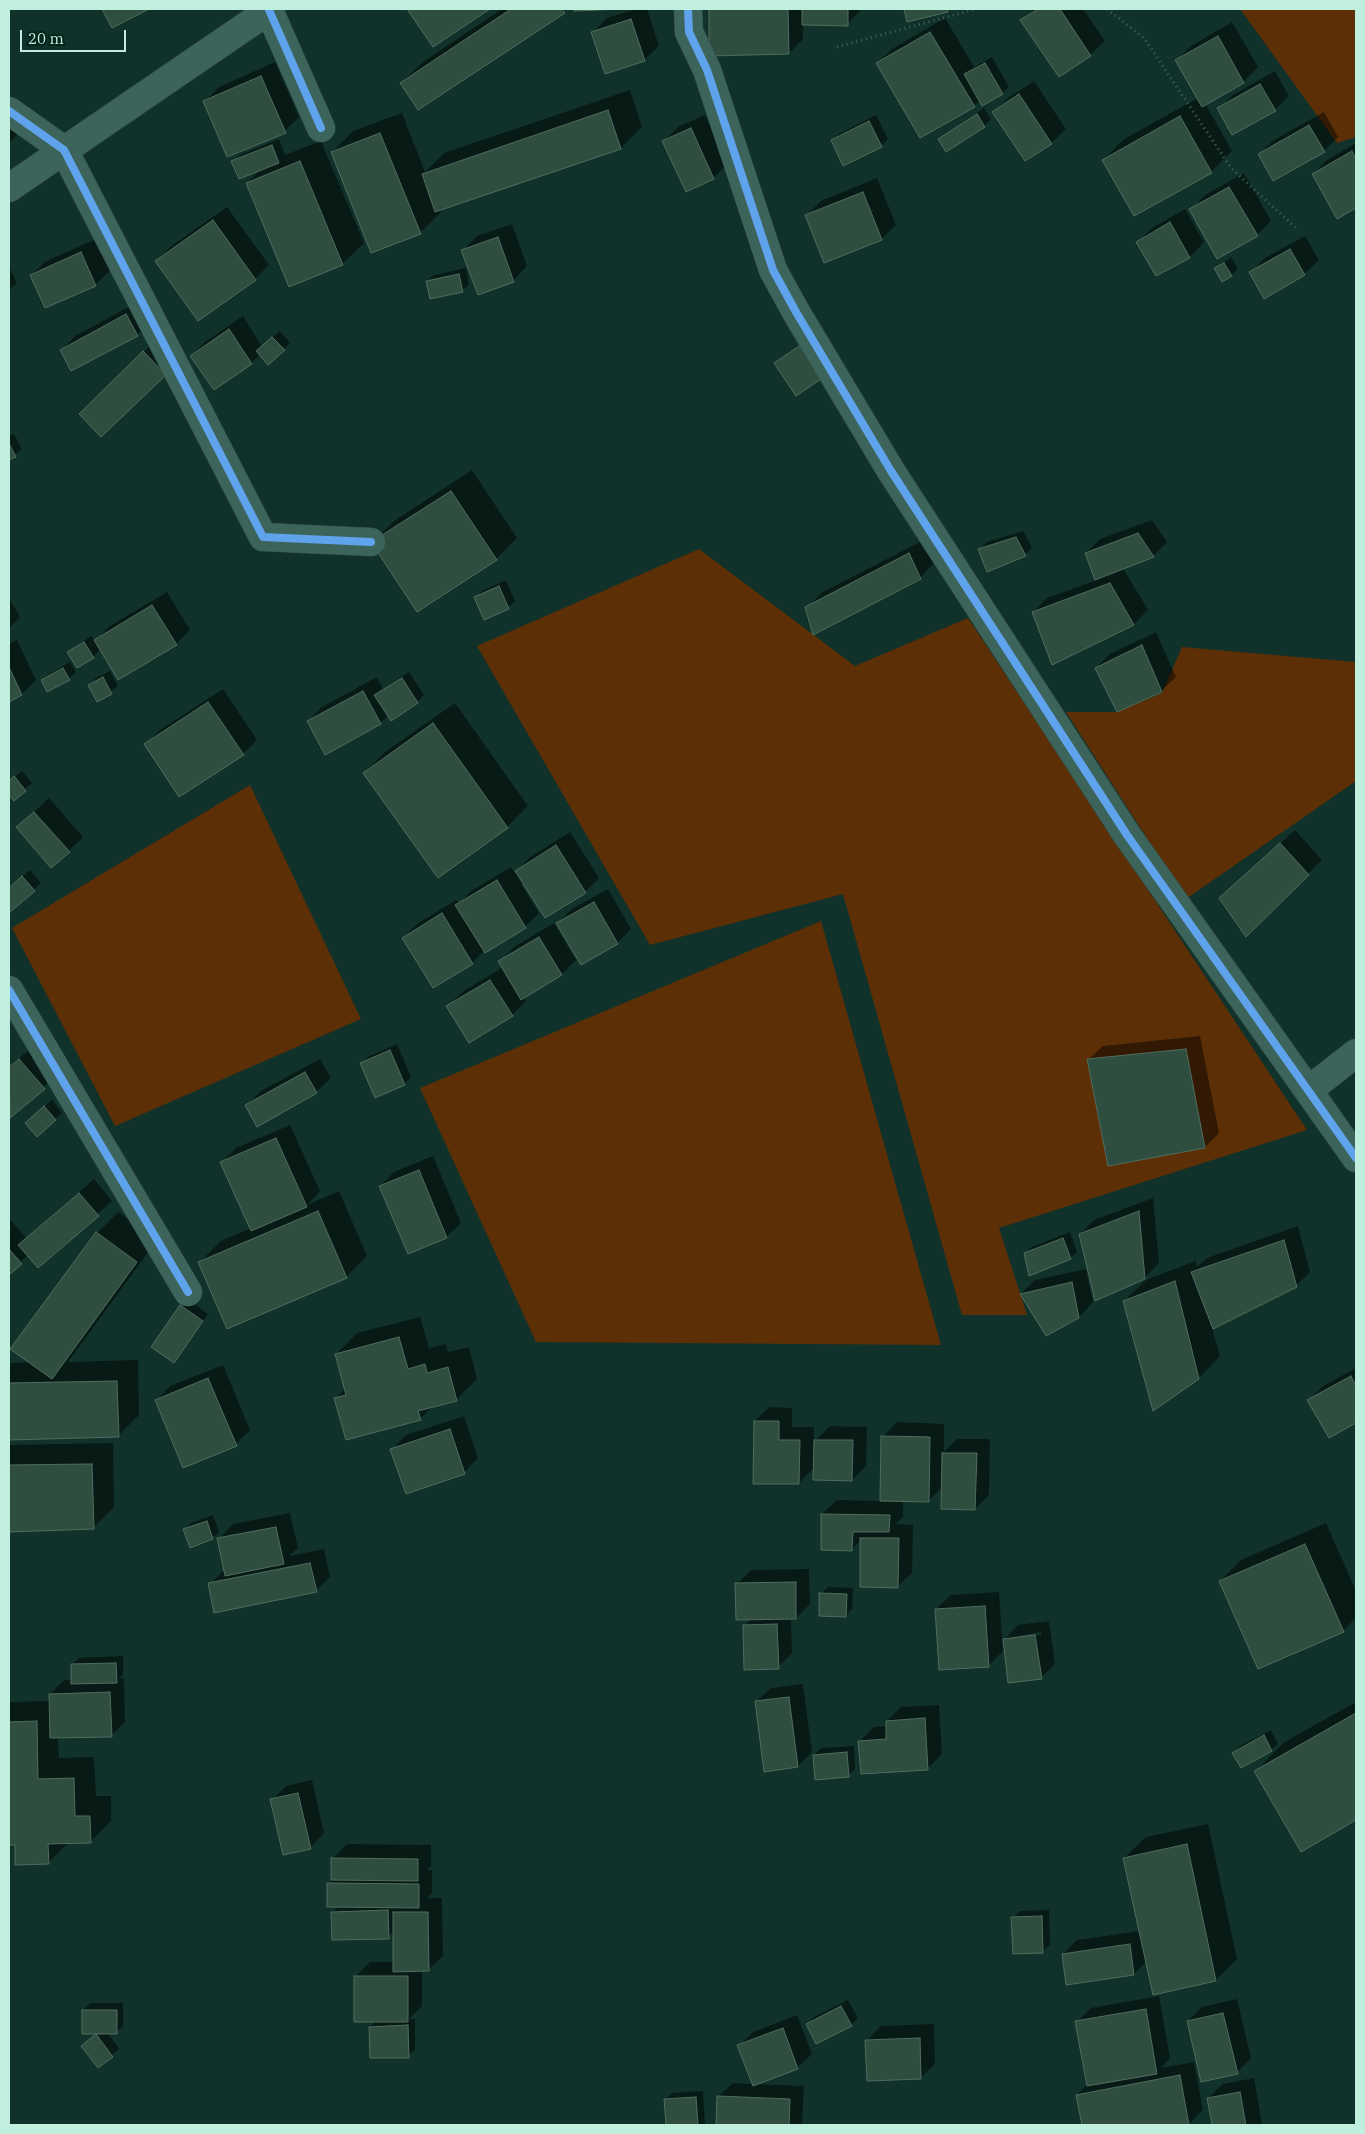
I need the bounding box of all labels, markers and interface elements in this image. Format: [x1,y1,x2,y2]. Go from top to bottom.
scale bar [22,20,129,52]
text: 20 m [28,29,64,48]

